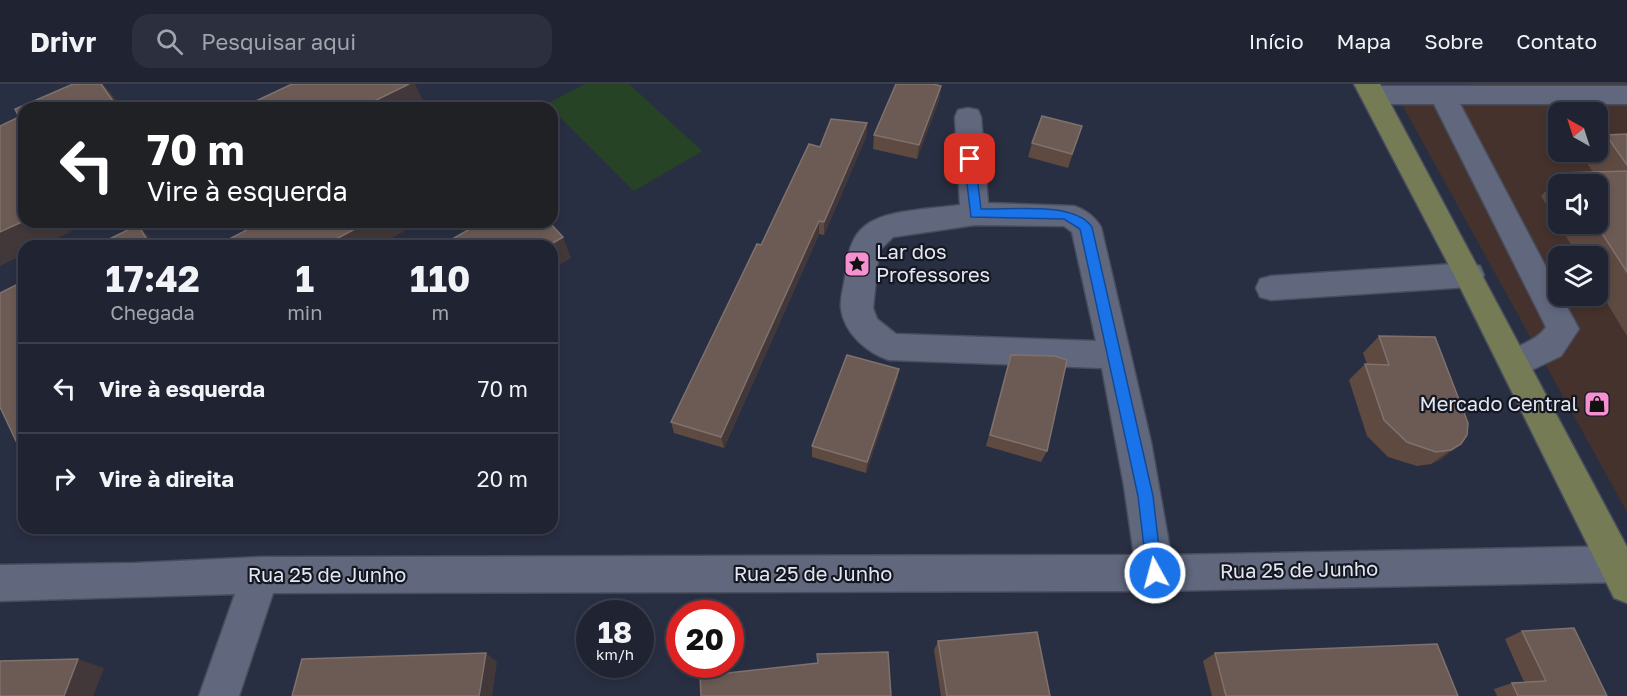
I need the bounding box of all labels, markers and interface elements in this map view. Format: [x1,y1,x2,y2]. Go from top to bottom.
search box [132,14,552,68]
text: Drivr [30,25,96,58]
icon: search [153,25,186,58]
text: Pesquisar aqui [201,28,356,55]
text: Início [1249,28,1304,54]
text: Mapa [1337,28,1391,54]
text: Sobre [1424,28,1483,54]
text: Contato [1516,28,1597,54]
north arrow [1548,102,1608,162]
map controls [1548,102,1608,306]
text: 70 m [147,124,244,174]
icon: left [48,126,126,204]
pin [944,133,995,184]
icon: arrive [953,142,986,175]
button: sound [1548,174,1608,234]
text: Vire à esquerda [147,175,348,207]
place label: Lar dos Professores [876,239,990,286]
button: layers [1548,246,1608,306]
place icon: Lar dos Professores [842,249,872,279]
text: 17:42 [106,257,200,300]
text: 1 [296,257,314,300]
text: 110 [410,257,471,300]
text: Chegada [110,300,195,324]
text: min [287,300,323,324]
text: m [431,300,449,324]
icon: left [48,372,81,405]
text: Vire à esquerda [99,375,265,402]
text: 70 m [478,375,528,402]
shop icon: Mercado Central [1582,389,1612,419]
place label: Mercado Central [1420,391,1578,415]
icon: right [48,462,81,495]
text: Vire à direita [99,465,234,492]
text: 20 m [477,465,528,492]
position arrow [1123,541,1187,605]
street label: Rua 25 de Junho [1220,556,1378,582]
street label: Rua 25 de Junho [734,561,892,585]
street label: Rua 25 de Junho [248,562,406,586]
speed limit sign: 20 [666,600,744,678]
text: 18 [598,614,632,650]
text: km/h [596,645,634,663]

